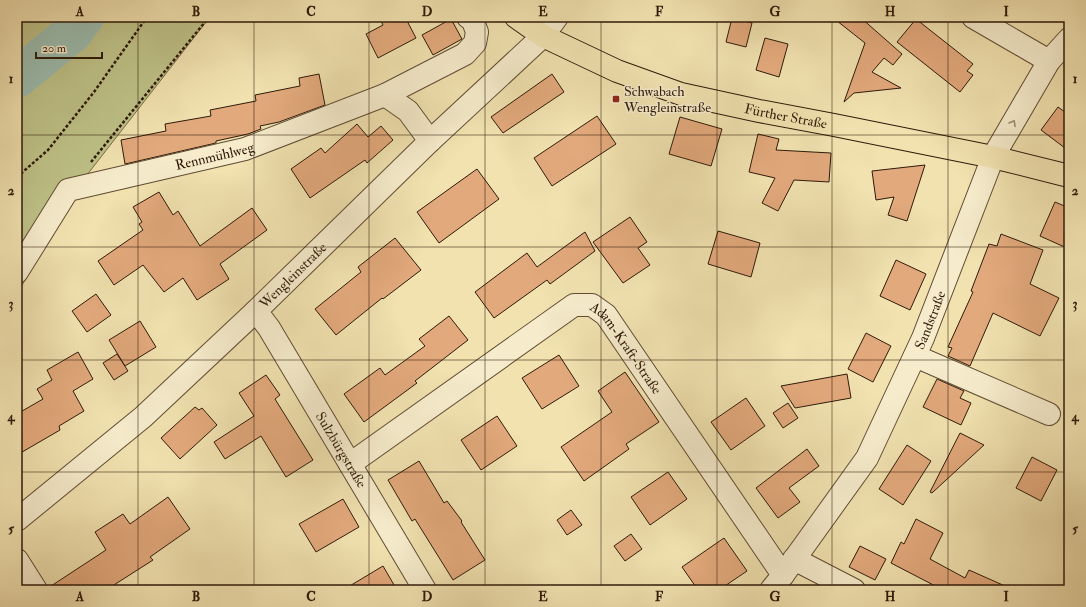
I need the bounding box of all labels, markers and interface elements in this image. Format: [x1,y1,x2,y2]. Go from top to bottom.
text: A [75,4,85,20]
text: B [192,4,200,20]
text: C [306,4,316,20]
text: D [422,4,433,20]
text: E [538,4,548,20]
text: F [655,4,664,20]
text: G [770,4,781,20]
text: H [885,4,896,20]
text: I [1003,4,1009,20]
scale bar [36,34,102,60]
text: 20 m [42,41,67,56]
text: 1 [9,71,14,87]
text: 1 [1073,71,1078,87]
place label: Schwabach Wengleinstraße [623,83,711,116]
marker: Schwabach Wengleinstraße [611,94,621,104]
street label: Fürther Straße [743,100,829,132]
one-way arrow [1008,120,1015,127]
street label: Rennmühlweg [173,137,257,173]
text: 2 [8,183,15,199]
text: 2 [1072,183,1079,199]
street label: Wengleinstraße [255,239,330,312]
street label: Sandstraße [910,288,949,352]
text: 3 [9,296,14,312]
text: 3 [1073,296,1078,312]
street label: Adam-Kraft-Straße [586,297,666,397]
text: 4 [6,409,15,425]
street label: Sulzbürgstraße [312,409,371,491]
text: 4 [1070,409,1079,425]
text: 5 [8,521,14,537]
text: 5 [1072,521,1078,537]
text: A [75,589,85,605]
text: B [192,589,200,605]
text: C [306,589,316,605]
text: D [422,589,433,605]
text: E [538,589,548,605]
text: F [655,589,664,605]
text: G [770,589,781,605]
text: H [885,589,896,605]
text: I [1003,589,1009,605]

